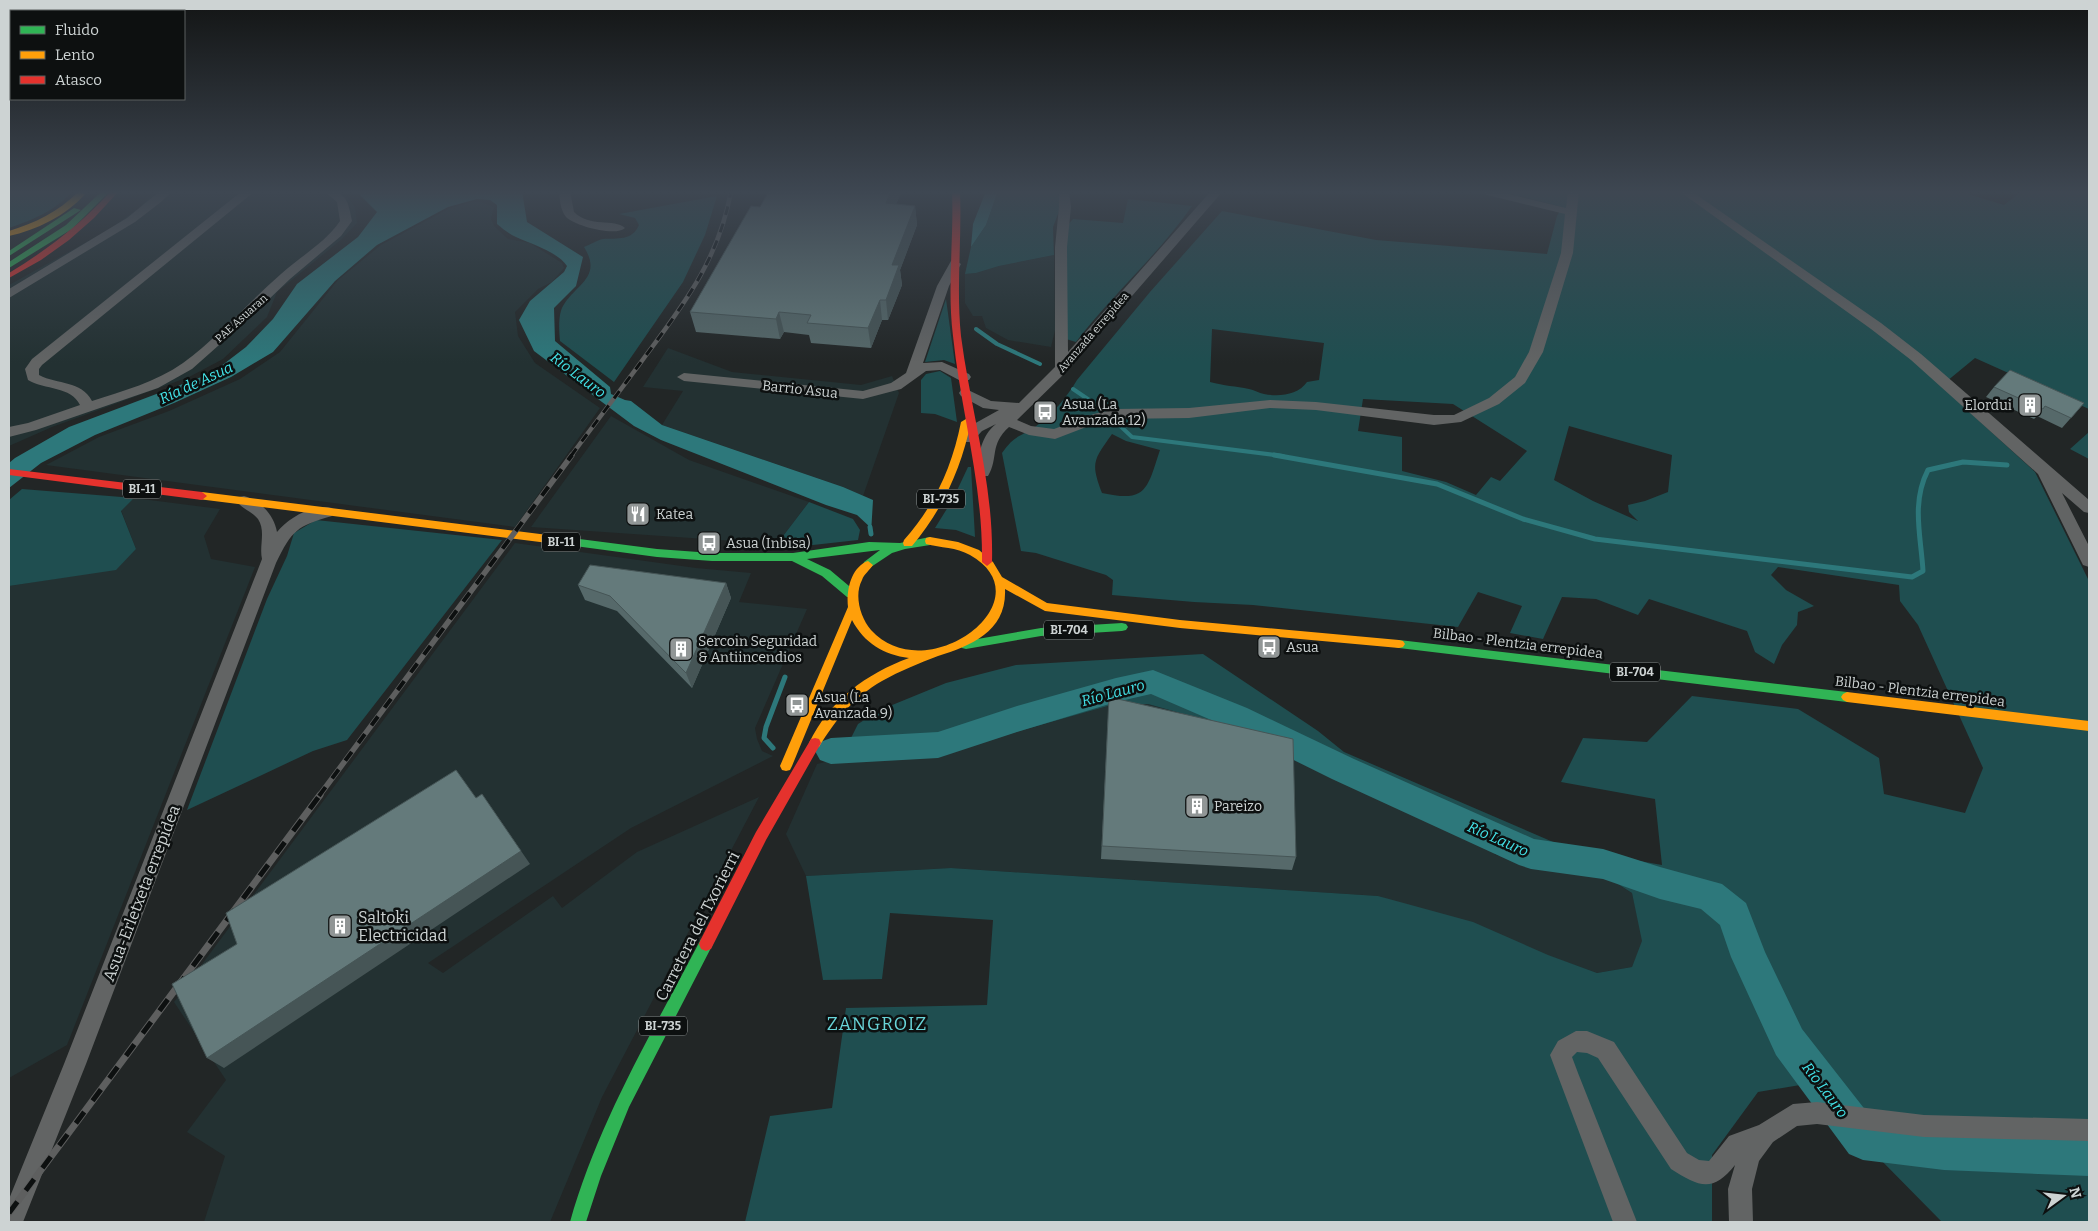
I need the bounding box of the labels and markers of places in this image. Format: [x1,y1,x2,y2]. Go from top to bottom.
building icon: Elordui [2017,392,2043,418]
place label: Asua (La Avanzada 12) [1062,396,1145,429]
place label: Elordui [1964,397,2012,414]
bus stop icon: Asua (La Avanzada 12) [1032,399,1058,425]
restaurant icon: Katea [625,501,651,527]
place label: Katea [656,506,694,523]
bus stop icon: Asua (Inbisa) [696,530,722,556]
place label: Asua (Inbisa) [726,535,811,552]
place label: Sercoin Seguridad & Antiincendios [698,633,817,666]
bus stop icon: Asua [1256,634,1282,660]
building icon: Sercoin Seguridad & Antiincendios [668,636,694,662]
place label: Asua [1286,639,1319,656]
place label: Asua (La Avanzada 9) [814,689,892,722]
bus stop icon: Asua (La Avanzada 9) [784,692,810,718]
building icon: Pareizo [1184,793,1210,819]
place label: Pareizo [1214,798,1262,815]
place label: Saltoki Electricidad [358,908,447,945]
building icon: Saltoki Electricidad [327,913,353,939]

